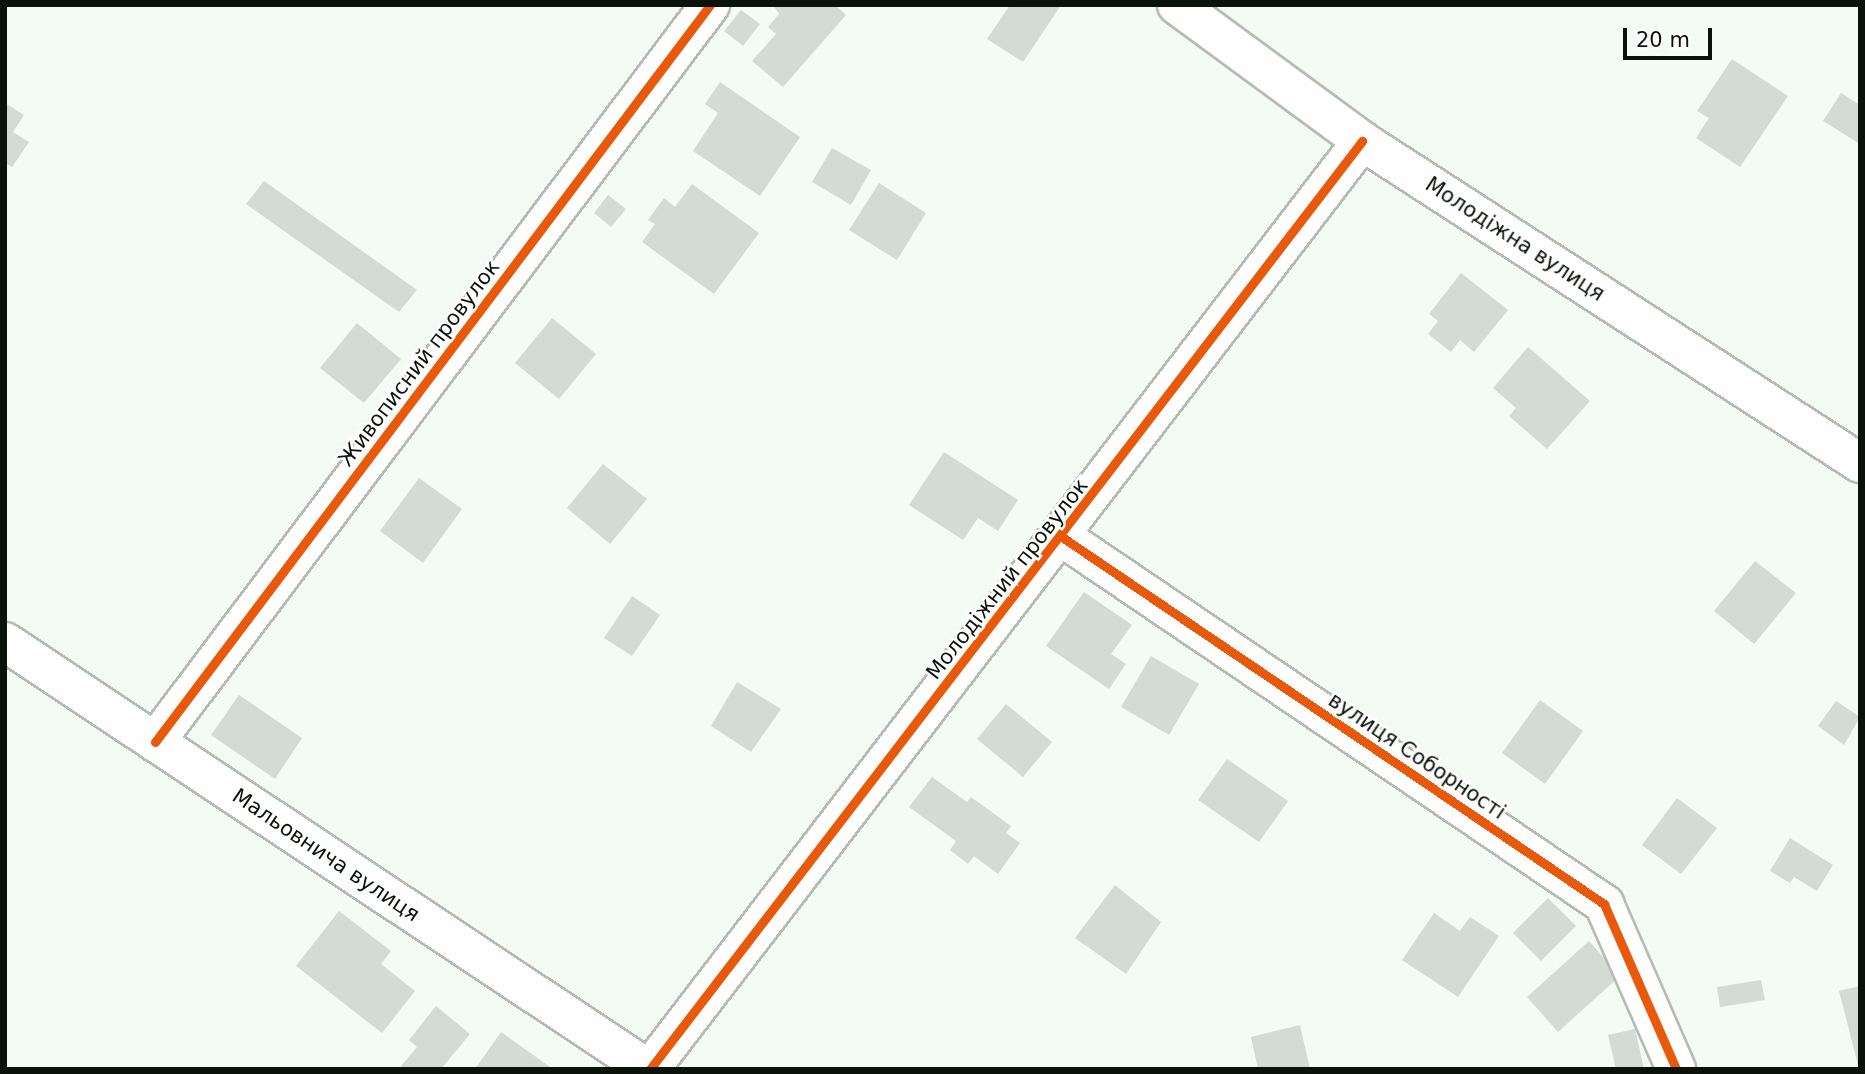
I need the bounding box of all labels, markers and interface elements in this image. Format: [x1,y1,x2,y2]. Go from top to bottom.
scale bar [1627,14,1716,58]
text: 20 m [1636,28,1690,52]
street label: Молодіжна вулиця [1421,172,1609,306]
street label: Живописний провулок [333,255,505,471]
street label: Молодіжний провулок [921,474,1093,684]
street label: вулиця Соборності [1324,687,1510,825]
street label: Мальовнича вулиця [228,783,424,927]

